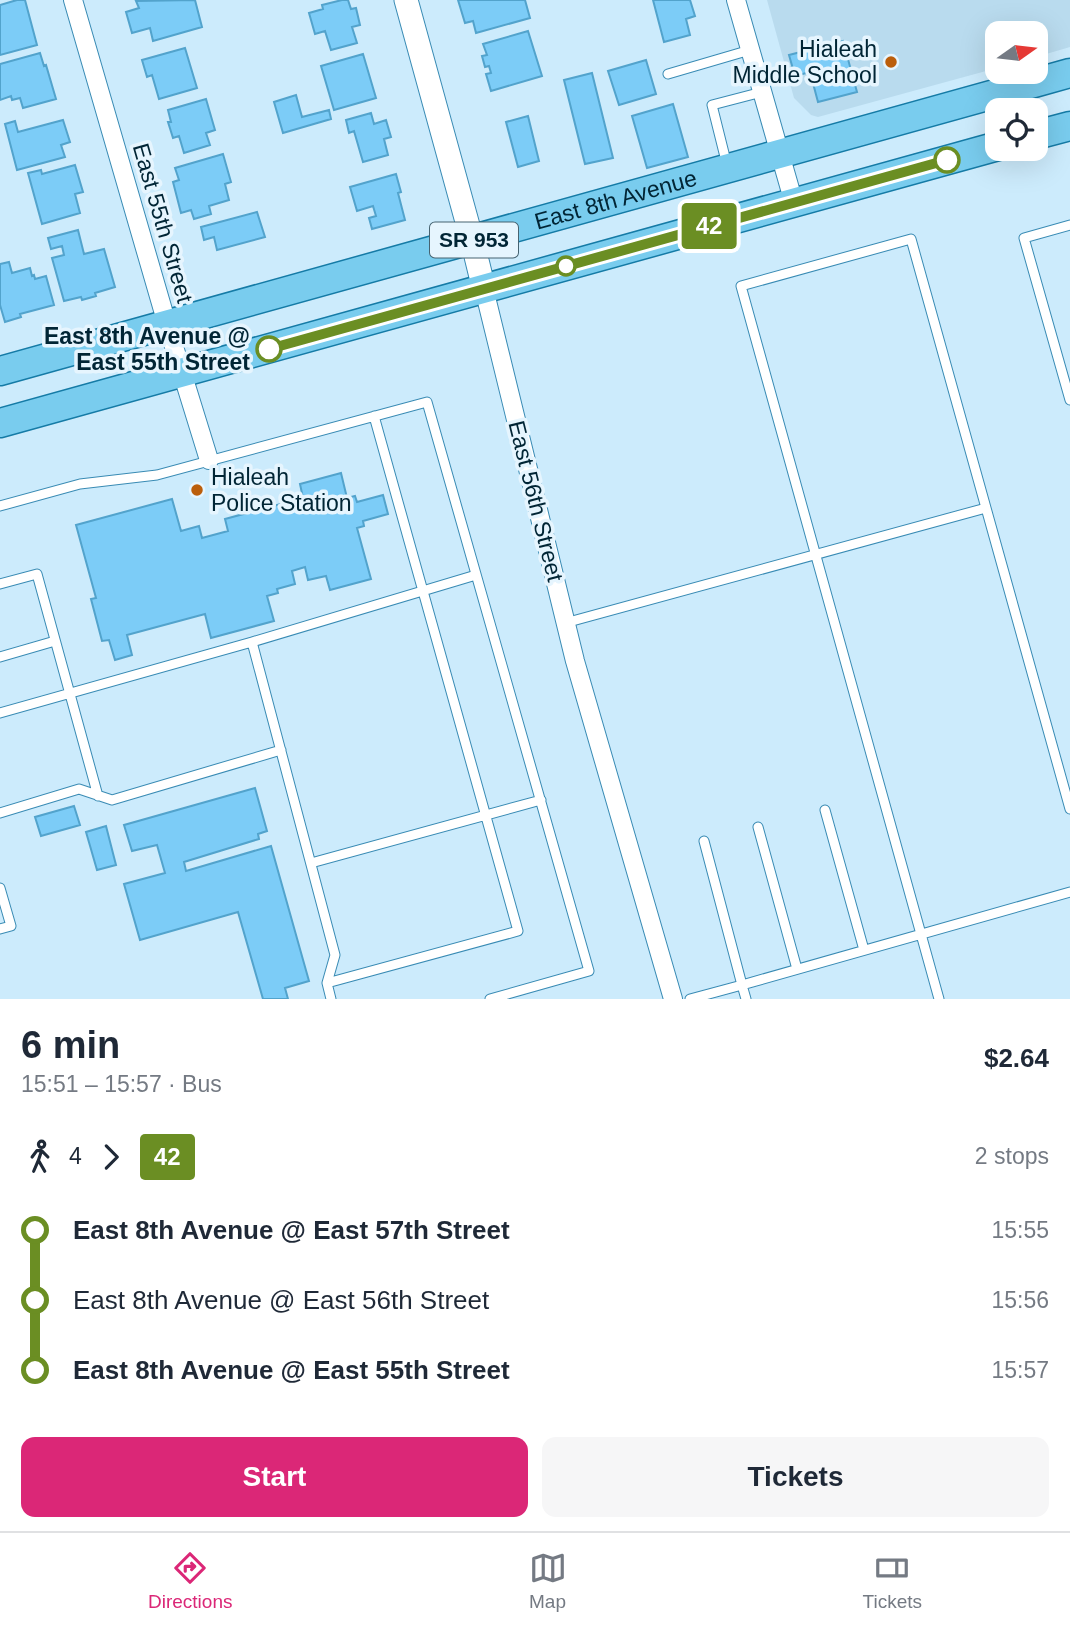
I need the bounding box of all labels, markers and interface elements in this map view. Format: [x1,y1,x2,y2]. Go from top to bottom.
north arrow [985,21,1048,84]
map controls [985,21,1048,161]
place label: Hialeah Middle School [733,36,877,88]
marker: Hialeah Middle School [883,54,899,70]
button: locate [985,98,1048,161]
street label: East 55th Street [128,140,198,306]
unlabelled marker [934,147,960,173]
street label: East 8th Avenue [532,165,700,235]
line badge: 42 [678,203,740,249]
text: 42 [696,212,722,239]
road number: SR 953 [430,222,518,258]
unlabelled marker [556,256,576,276]
place label: East 8th Avenue @ East 55th Street [44,323,250,375]
marker: East 8th Avenue @ East 55th Street [256,336,282,362]
street label: East 56th Street [503,418,569,585]
place label: Hialeah Police Station [211,464,352,516]
marker: Hialeah Police Station [189,482,205,498]
text: 6 min [21,1024,120,1066]
text: $2.64 [984,1043,1049,1073]
text: 15:51 – 15:57 · Bus [21,1071,222,1097]
icon: walk [21,1138,59,1176]
icon: forward [92,1138,130,1176]
text: 4 [69,1143,82,1169]
text: 42 [154,1143,181,1170]
text: 2 stops [975,1143,1049,1169]
text: East 8th Avenue @ East 57th Street [73,1215,510,1245]
text: 15:55 [991,1217,1049,1243]
text: East 8th Avenue @ East 56th Street [73,1285,489,1315]
text: 15:56 [991,1287,1049,1313]
text: East 8th Avenue @ East 55th Street [73,1355,510,1385]
text: 15:57 [991,1357,1049,1383]
button: Start [21,1437,528,1517]
button: Tickets [542,1437,1049,1517]
tab: Directions [148,1549,232,1613]
tab: Map [529,1549,567,1613]
tab: Tickets [863,1549,922,1613]

